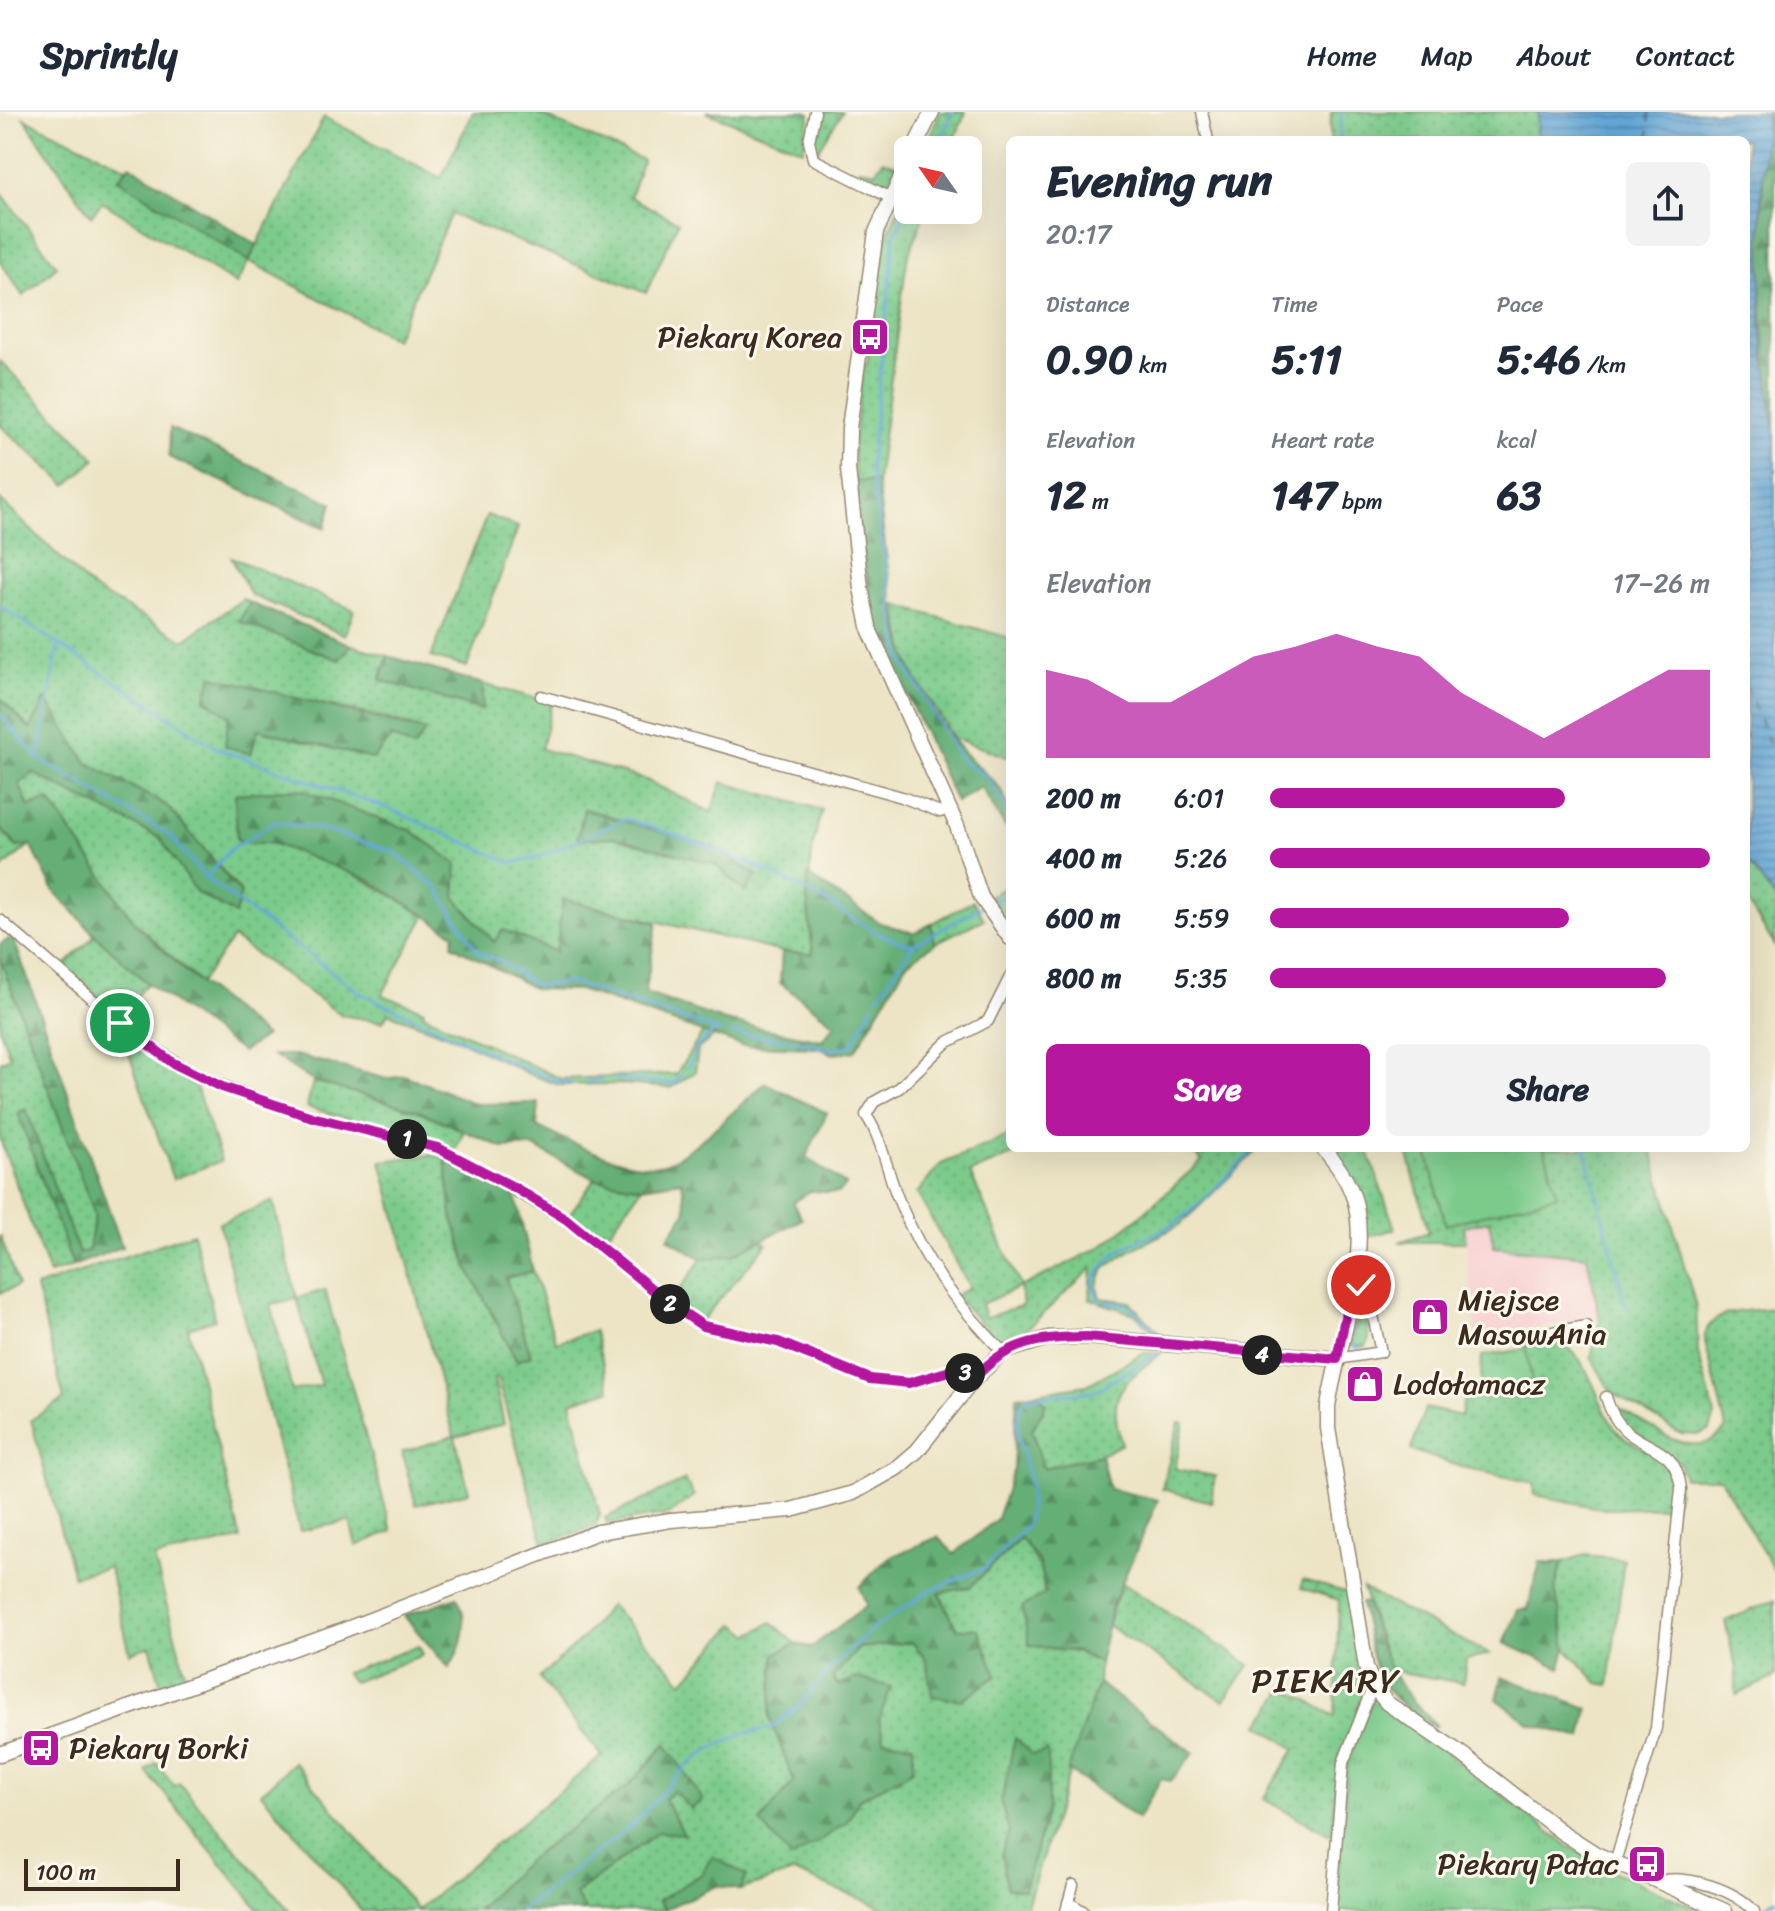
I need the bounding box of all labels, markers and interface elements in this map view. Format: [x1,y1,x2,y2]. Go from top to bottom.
text: Sprintly [40,22,178,89]
text: Home [1307,31,1377,80]
text: Map [1421,31,1472,80]
text: About [1516,31,1592,80]
text: Contact [1636,31,1735,80]
north arrow [894,136,982,224]
map controls [894,136,982,224]
text: Evening run [1046,142,1272,220]
button: share [1626,162,1710,246]
text: 20:17 [1046,211,1111,257]
text: Distance [1046,285,1130,324]
text: Time [1271,285,1318,324]
text: Pace [1497,285,1543,324]
place label: Piekary Korea [657,310,842,364]
bus stop icon: Piekary Korea [849,316,891,358]
text: 0.90 [1046,324,1133,395]
text: 5:11 [1271,324,1342,395]
text: 5:46 [1497,324,1581,395]
text: km [1133,346,1168,385]
text: /km [1581,346,1626,385]
text: Elevation [1046,421,1135,460]
text: Heart rate [1271,421,1375,460]
text: kcal [1497,421,1537,460]
text: 12 [1046,460,1086,531]
text: 147 [1271,460,1336,531]
text: 63 [1497,460,1541,531]
text: m [1086,482,1109,521]
text: bpm [1336,482,1383,521]
text: Elevation [1046,560,1151,606]
text: 17–26 m [1613,560,1710,606]
text: 200 m [1046,775,1121,821]
text: 6:01 [1174,775,1224,821]
text: 400 m [1046,835,1122,881]
text: 5:26 [1174,835,1228,881]
text: 600 m [1046,895,1120,941]
text: 5:59 [1174,895,1230,941]
text: 800 m [1046,955,1121,1001]
text: 5:35 [1174,955,1228,1001]
pin [86,989,154,1057]
icon: arrive [98,1001,142,1045]
button: Save [1046,1044,1370,1136]
button: Share [1386,1044,1710,1136]
pin: 1 [387,1119,427,1159]
text: 1 [402,1119,412,1158]
pin [1327,1251,1395,1319]
icon: check [1339,1263,1383,1307]
place label: Miejsce MasowAnia [1458,1273,1607,1361]
pin: 2 [650,1284,690,1324]
text: 2 [664,1284,676,1323]
shop icon: Miejsce MasowAnia [1409,1296,1451,1338]
pin: 4 [1242,1335,1282,1375]
text: 4 [1255,1335,1269,1374]
pin: 3 [945,1353,985,1393]
text: 3 [959,1353,971,1392]
place label: Lodołamacz [1393,1357,1546,1411]
shop icon: Lodołamacz [1344,1363,1386,1405]
district label: PIEKARY [1251,1651,1401,1711]
place label: Piekary Borki [69,1721,250,1775]
bus stop icon: Piekary Borki [20,1727,62,1769]
place label: Piekary Pałac [1438,1837,1619,1891]
bus stop icon: Piekary Pałac [1626,1843,1668,1885]
text: 100 m [36,1853,96,1892]
scale bar [24,1855,180,1891]

